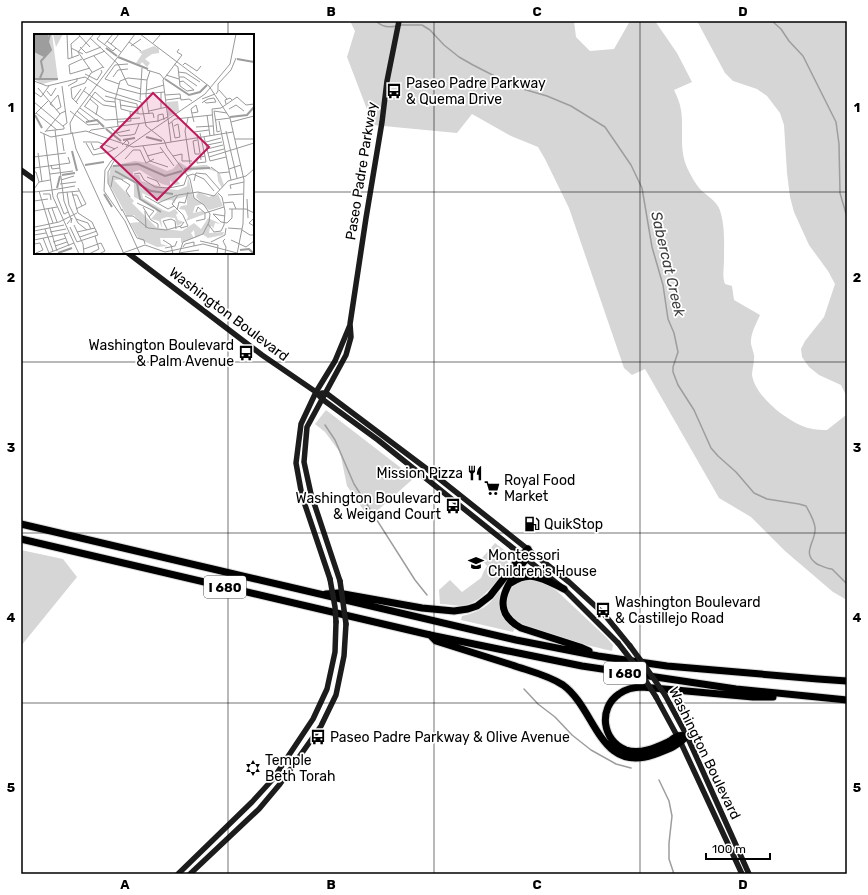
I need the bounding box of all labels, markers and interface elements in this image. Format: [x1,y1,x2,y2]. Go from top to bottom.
text: A [120,4,130,19]
text: B [326,4,336,19]
text: C [532,4,542,19]
text: D [738,4,748,19]
inset map [34,34,254,254]
place label: Paseo Padre Parkway & Quema Drive [406,75,546,108]
bus stop icon: Paseo Padre Parkway & Quema Drive [385,82,403,100]
text: 1 [8,100,14,115]
street label: Paseo Padre Parkway [342,100,381,241]
text: 1 [854,100,860,115]
water label: Sabercat Creek [647,210,689,319]
street label: Washington Boulevard [165,264,292,365]
text: 2 [7,270,15,285]
text: 2 [853,270,861,285]
place label: Washington Boulevard & Palm Avenue [89,337,234,370]
bus stop icon: Washington Boulevard & Palm Avenue [237,344,255,362]
text: 3 [7,440,16,455]
text: 3 [853,440,862,455]
restaurant icon: Mission Pizza [466,464,484,482]
place label: Mission Pizza [377,465,463,482]
place label: Royal Food Market [504,472,575,505]
supermarket icon: Royal Food Market [483,479,501,497]
place label: Washington Boulevard & Weigand Court [296,490,442,523]
bus stop icon: Washington Boulevard & Weigand Court [444,497,462,515]
fuel station icon: QuikStop [523,515,541,533]
place label: QuikStop [544,516,603,533]
place label: Montessori Children's House [488,547,597,580]
school or university icon: Montessori Children's House [467,554,485,572]
road number: I 680 [204,576,246,598]
place label: Washington Boulevard & Castillejo Road [615,594,760,627]
bus stop icon: Washington Boulevard & Castillejo Road [594,601,612,619]
text: 4 [7,610,16,625]
text: 4 [853,610,862,625]
road number: I 680 [604,662,646,684]
street label: Washington Boulevard [665,684,744,822]
bus stop icon: Paseo Padre Parkway & Olive Avenue [309,728,327,746]
place label: Paseo Padre Parkway & Olive Avenue [330,729,570,746]
place label: Temple Beth Torah [265,752,336,785]
synagogue icon: Temple Beth Torah [244,759,262,777]
text: 5 [7,780,15,795]
text: 5 [853,780,861,795]
scale bar [706,835,770,861]
text: 100 m [712,842,746,856]
text: A [120,877,130,892]
text: B [326,877,336,892]
text: C [532,877,542,892]
text: D [738,877,748,892]

